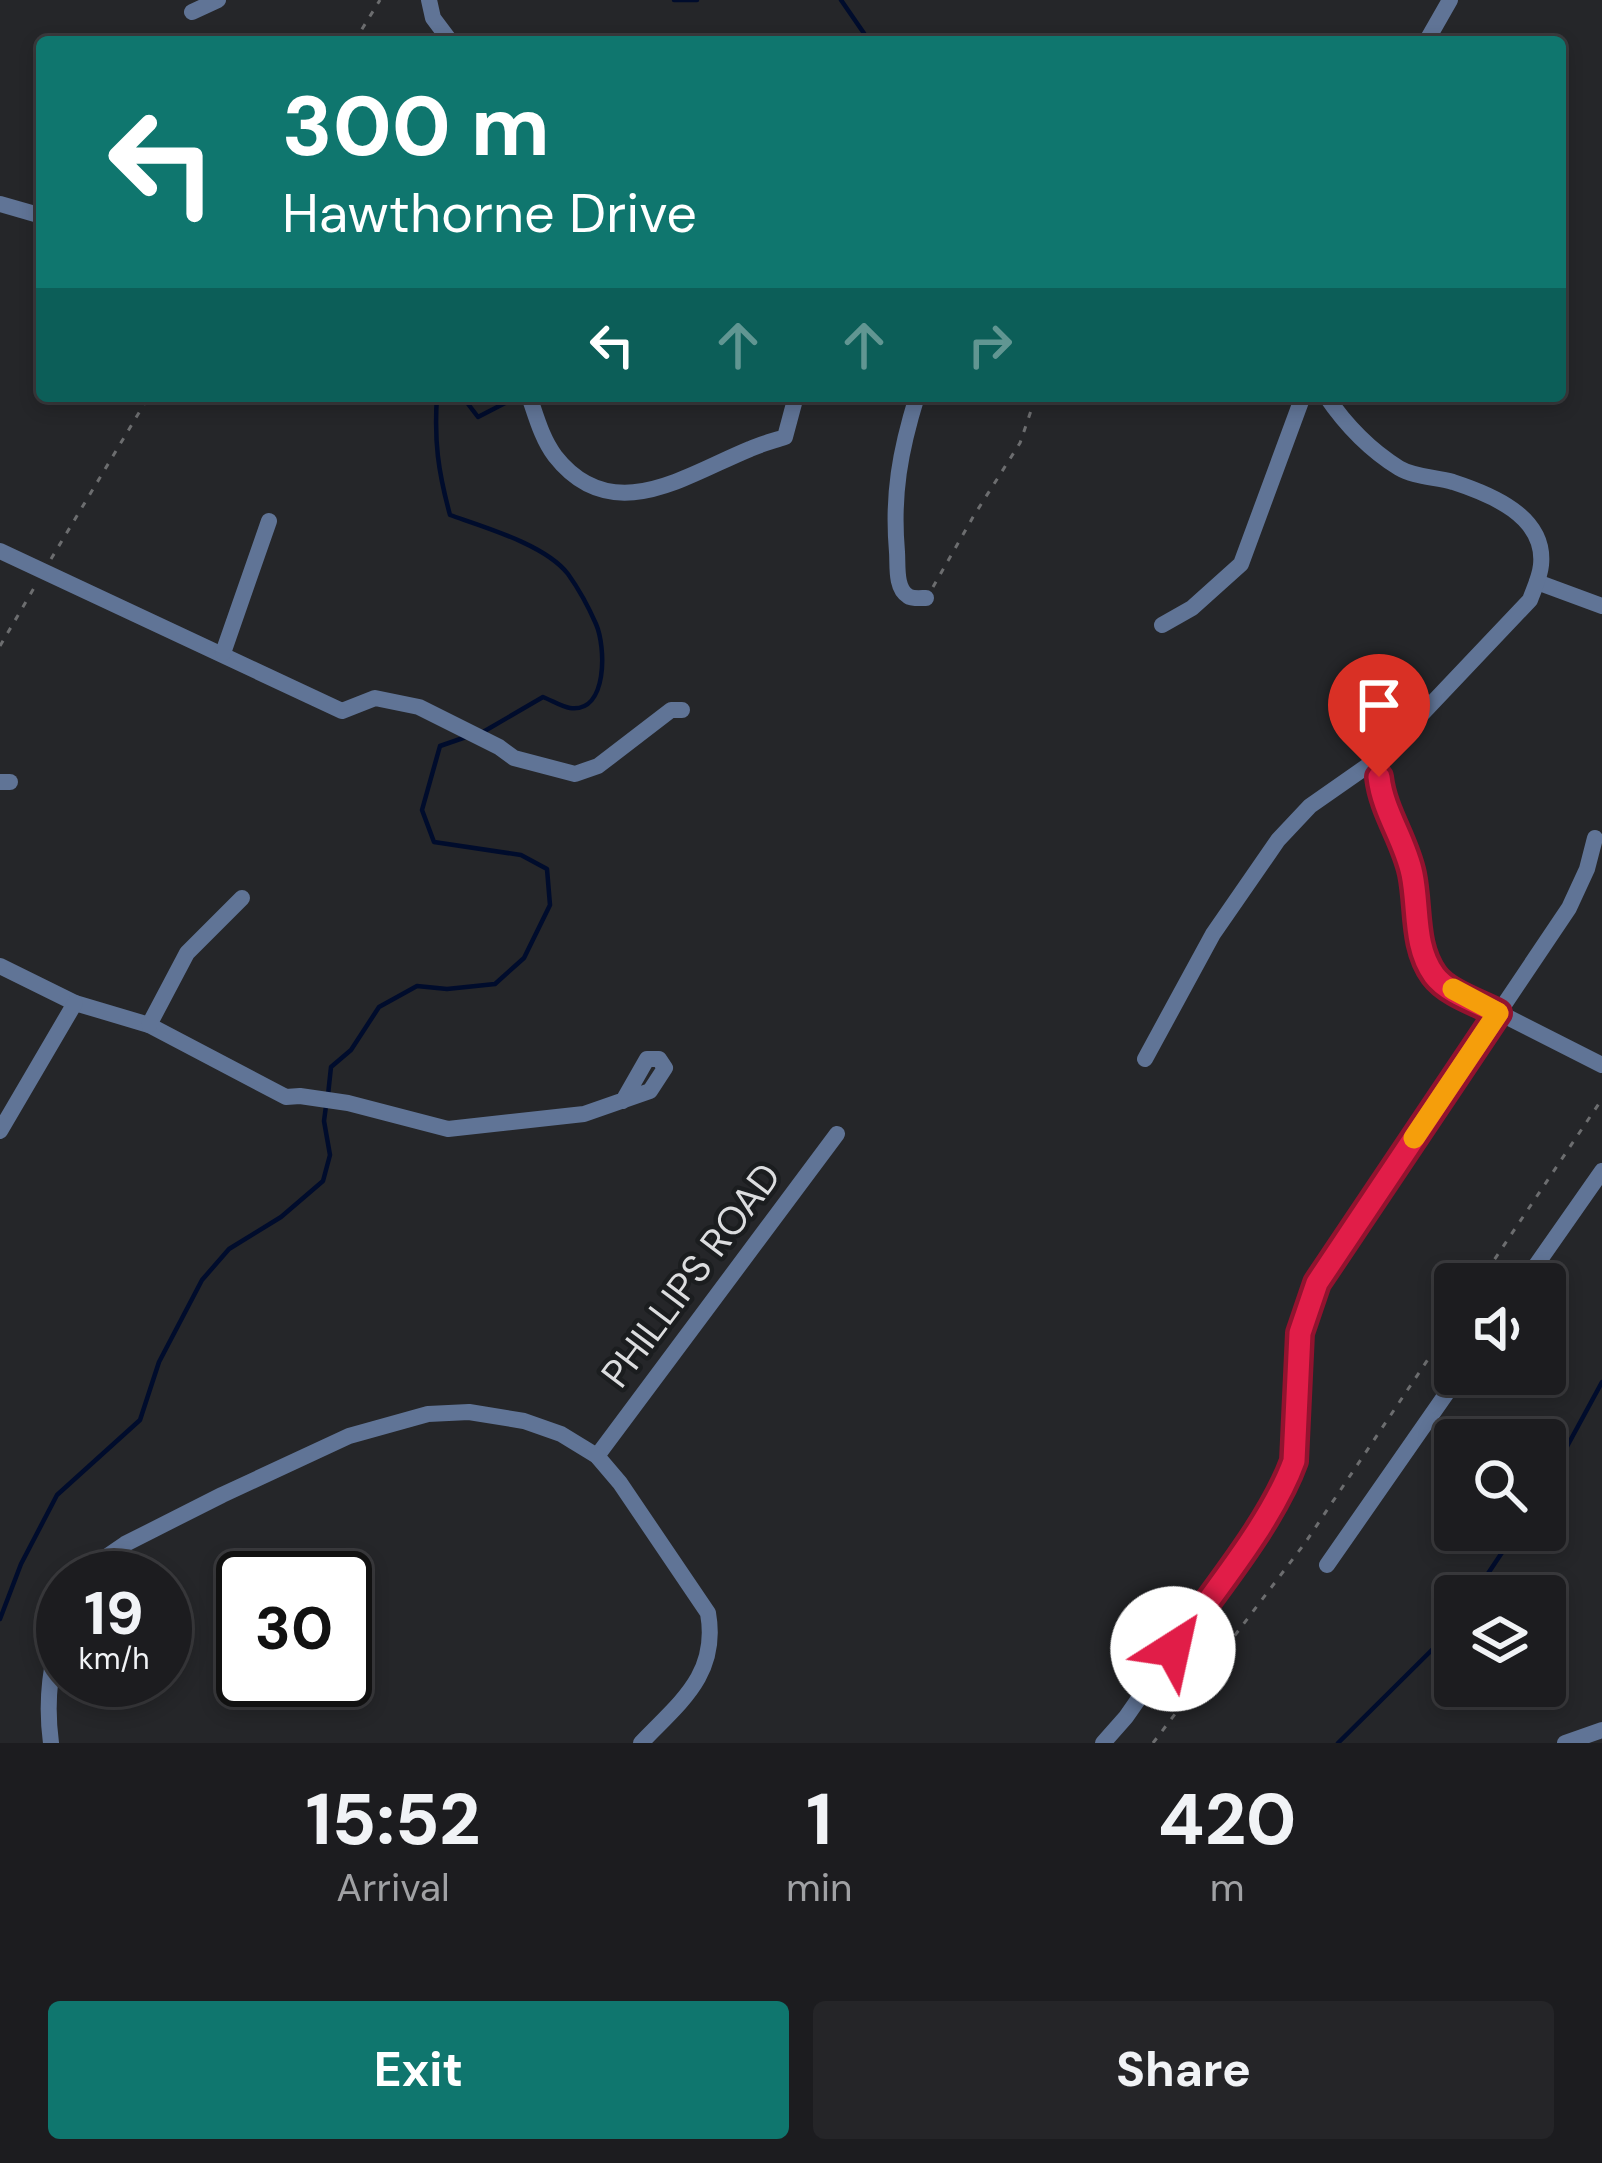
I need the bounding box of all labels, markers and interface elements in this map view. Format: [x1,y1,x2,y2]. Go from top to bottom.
text: 300 m [282,72,550,181]
icon: left [84,84,240,240]
text: Hawthorne Drive [282,178,697,249]
icon: left [579,312,645,378]
icon: ahead [705,312,771,378]
icon: ahead [831,312,897,378]
icon: right [957,312,1023,378]
pin [1328,654,1430,777]
icon: arrive [1346,672,1412,738]
street label: PHILLIPS ROAD [590,1153,792,1397]
map controls [1434,1263,1566,1707]
button: sound [1434,1263,1566,1395]
button: search [1434,1419,1566,1551]
speed limit sign: 30 [216,1551,372,1707]
text: 19 [84,1574,144,1653]
button: layers [1434,1575,1566,1707]
position arrow [1110,1586,1236,1712]
text: km/h [79,1639,149,1678]
text: 15:52 [305,1773,481,1866]
text: 1 [806,1773,832,1866]
text: 420 [1158,1773,1297,1866]
text: Arrival [336,1862,450,1913]
text: min [786,1862,852,1913]
text: m [1210,1862,1245,1913]
button: Exit [48,2001,789,2139]
button: Share [813,2001,1554,2139]

